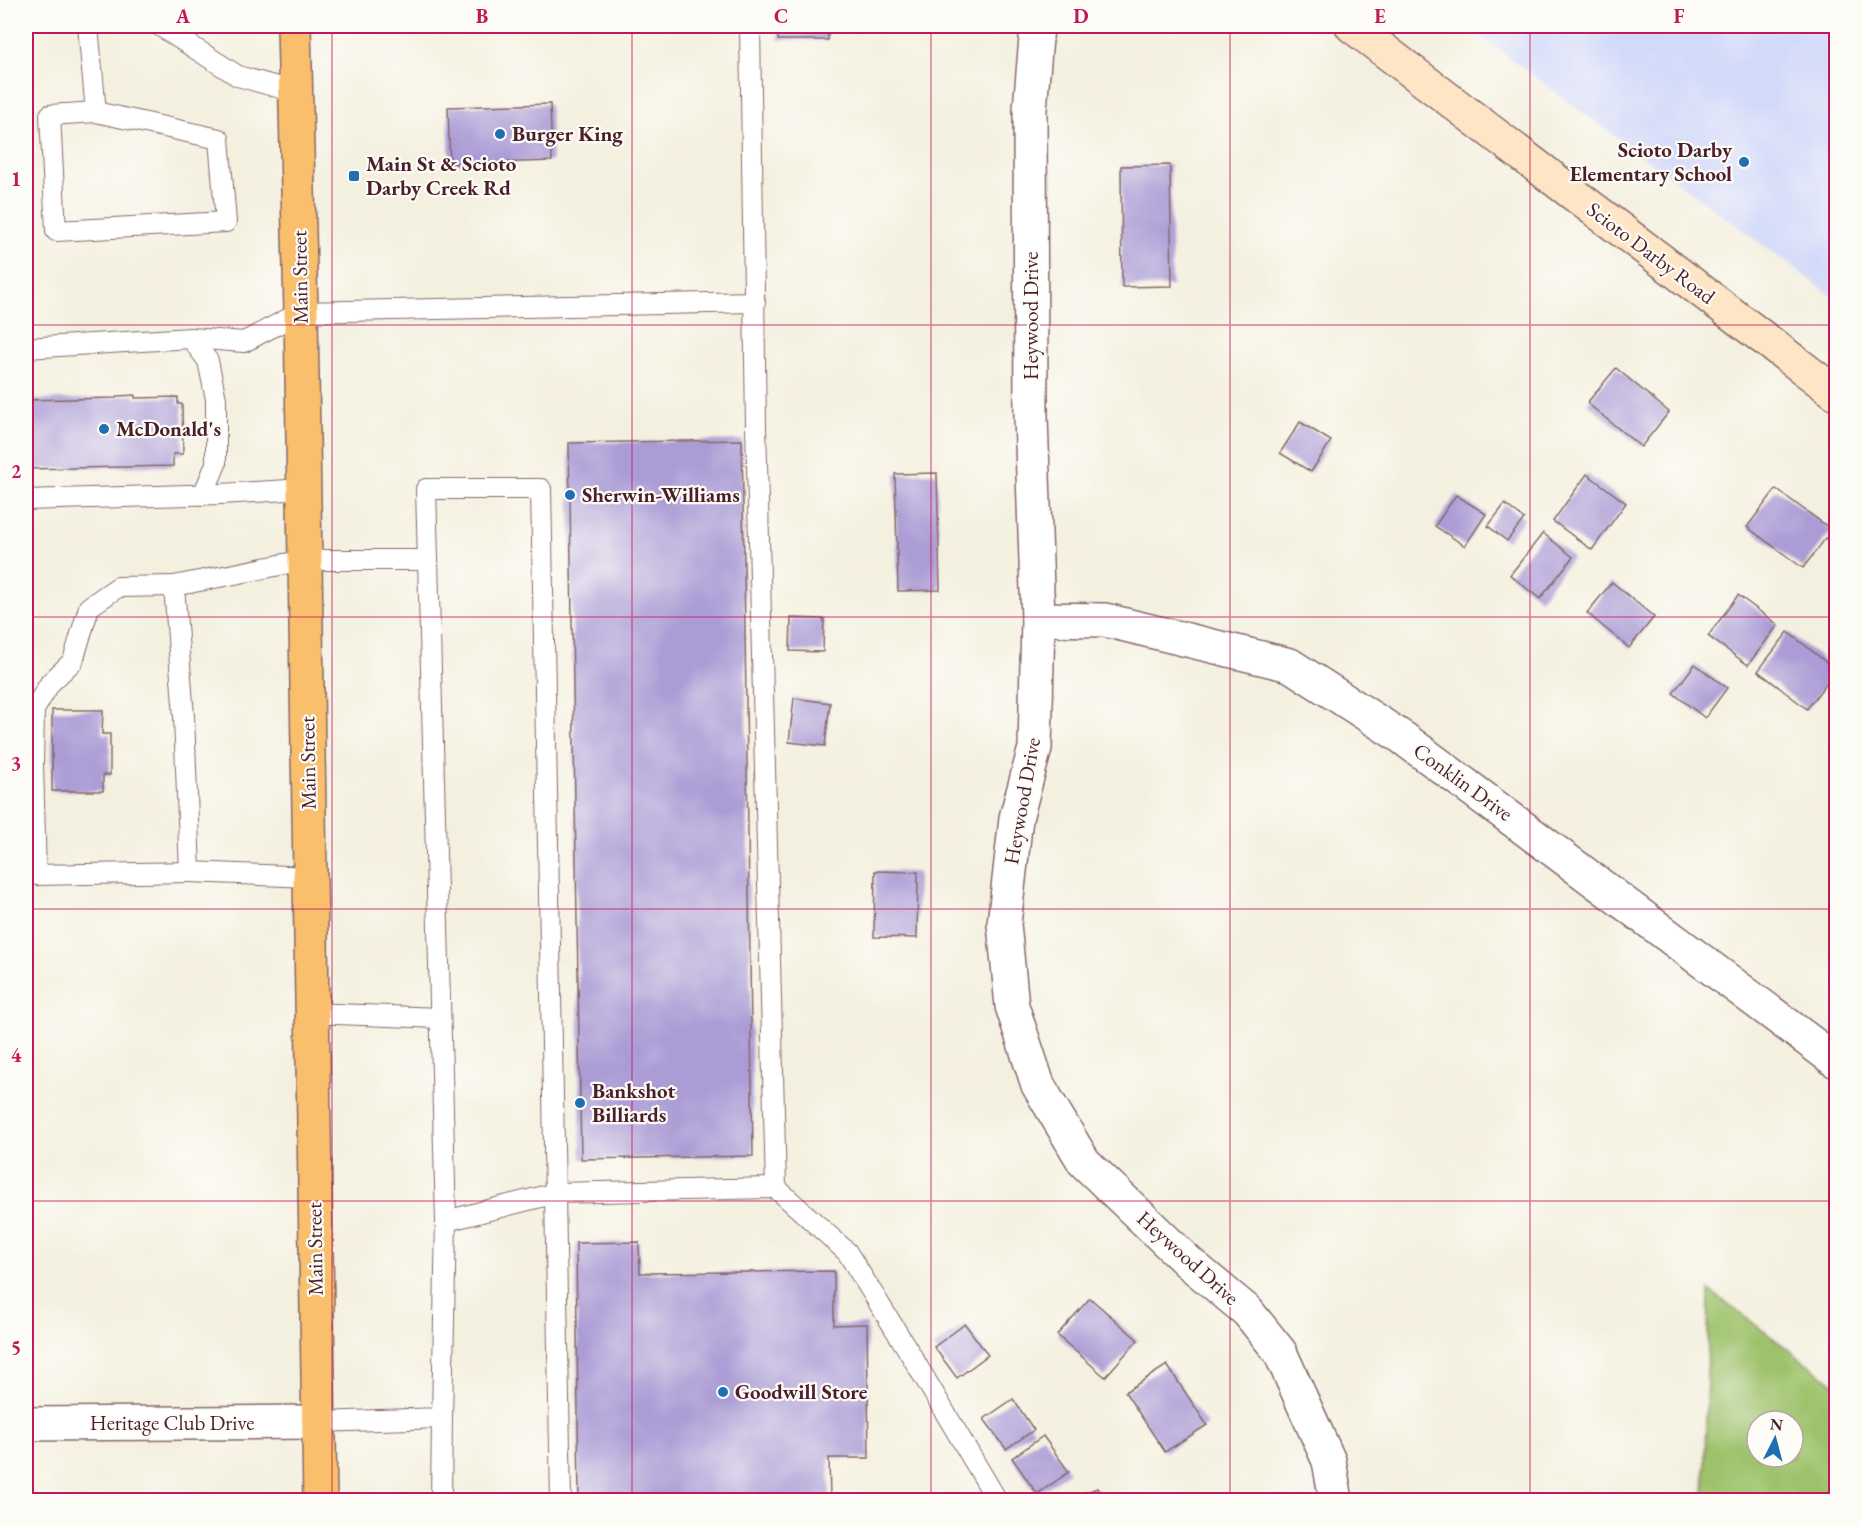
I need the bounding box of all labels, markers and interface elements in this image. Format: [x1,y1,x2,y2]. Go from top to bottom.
text: A [175,3,191,29]
text: B [476,3,488,29]
text: C [774,3,788,29]
text: D [1073,3,1089,29]
text: E [1374,3,1386,29]
text: F [1674,3,1685,29]
place label: Burger King [512,120,623,147]
marker: Burger King [493,127,507,141]
place label: Scioto Darby Elementary School [1570,136,1733,187]
place label: Main St & Scioto Darby Creek Rd [366,150,517,201]
marker: Scioto Darby Elementary School [1737,155,1751,169]
text: 1 [11,166,21,192]
marker: Main St & Scioto Darby Creek Rd [347,169,361,183]
street label: Scioto Darby Road [1582,196,1721,310]
street label: Main Street [285,230,314,324]
street label: Heywood Drive [1017,252,1044,380]
place label: McDonald's [116,415,221,442]
marker: McDonald's [97,422,111,436]
text: 2 [11,458,22,484]
place label: Sherwin-Williams [582,481,740,508]
marker: Sherwin-Williams [563,488,577,502]
street label: Main Street [293,716,322,810]
street label: Heywood Drive [997,735,1046,867]
street label: Conklin Drive [1408,736,1518,827]
text: 3 [11,750,21,776]
text: 4 [11,1042,22,1068]
place label: Bankshot Billiards [592,1077,675,1128]
marker: Bankshot Billiards [573,1096,587,1110]
street label: Main Street [300,1202,329,1296]
street label: Heywood Drive [1131,1205,1245,1311]
text: 5 [11,1334,21,1360]
place label: Goodwill Store [735,1378,868,1405]
marker: Goodwill Store [716,1385,730,1399]
street label: Heritage Club Drive [90,1409,254,1436]
north arrow [1745,1409,1805,1469]
text: N [1769,1413,1784,1436]

